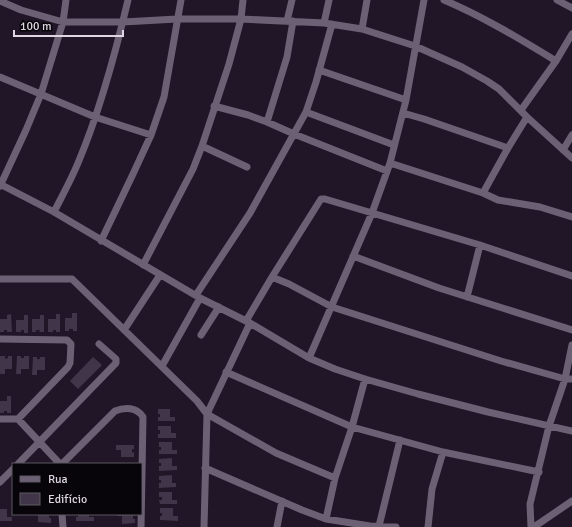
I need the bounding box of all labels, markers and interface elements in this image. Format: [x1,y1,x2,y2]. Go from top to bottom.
scale bar [14,12,123,38]
text: 100 m [20,19,52,34]
legend [12,463,142,515]
text: Rua [48,472,68,487]
text: Edifício [48,492,87,507]

